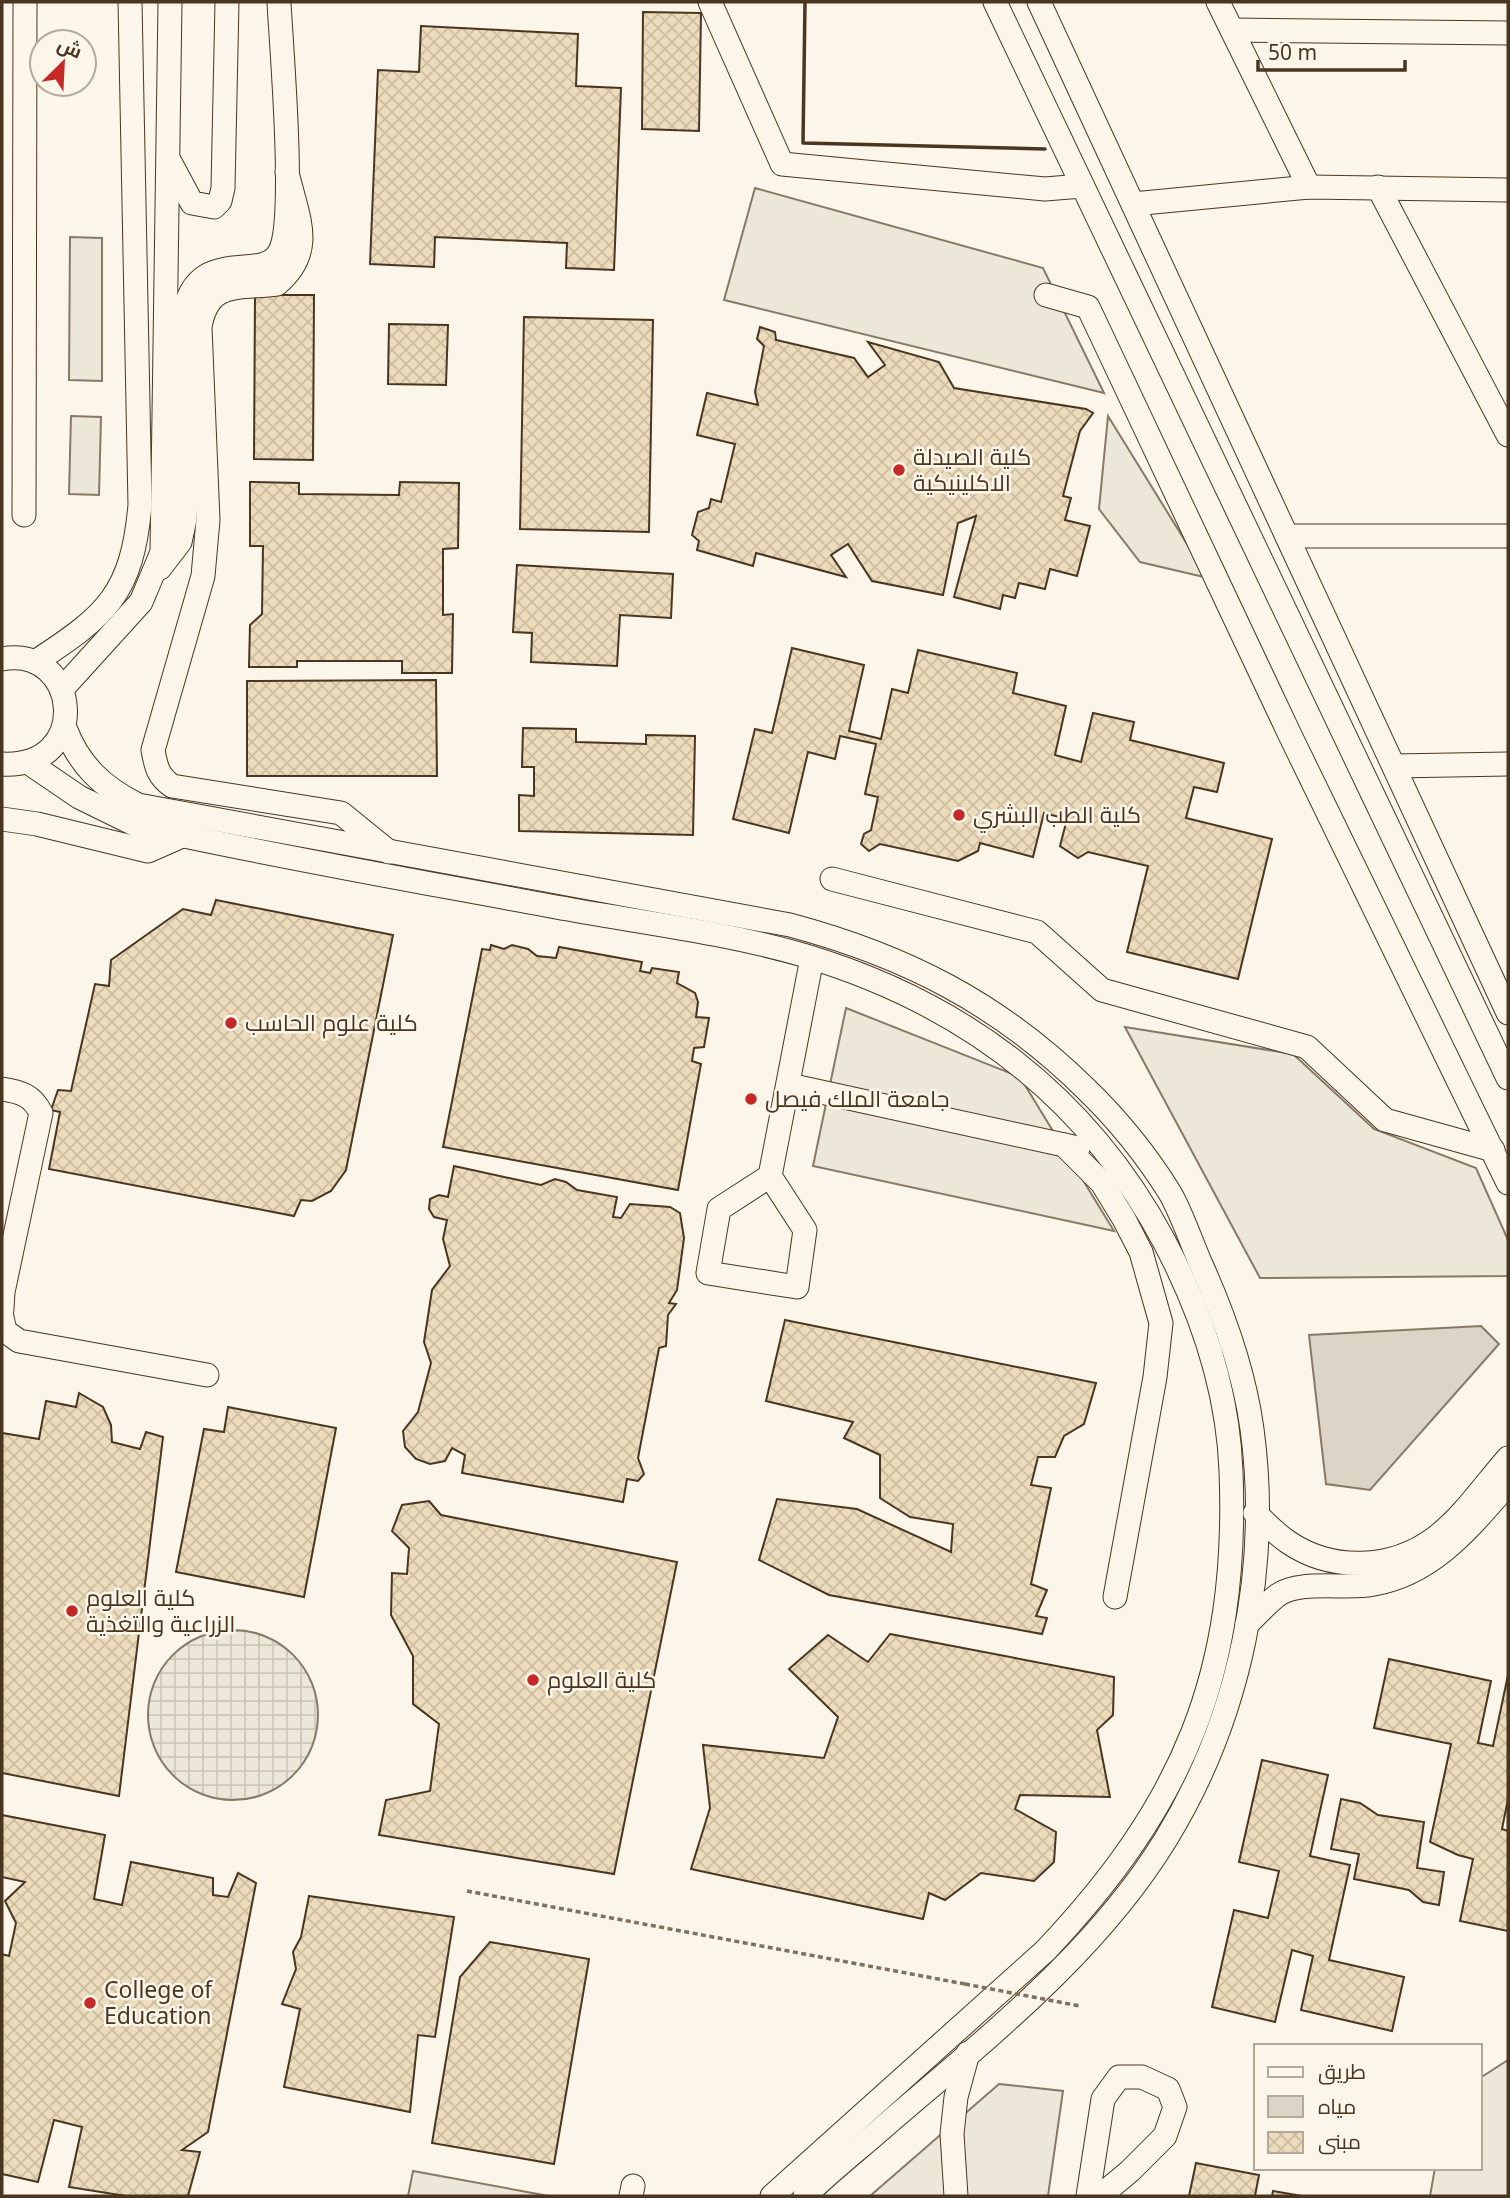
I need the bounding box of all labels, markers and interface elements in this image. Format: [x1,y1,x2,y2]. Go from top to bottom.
north arrow [28,28,98,98]
scale bar [1258,28,1405,72]
text: ش [53,31,86,64]
text: 50 m [1268,38,1317,66]
place label: كلية الصيدلة الاكلينيكية [913,440,1031,498]
marker: كلية الصيدلة الاكلينيكية [891,462,907,478]
place label: كلية الطب البشري [973,798,1141,833]
marker: كلية الطب البشري [951,807,967,823]
place label: كلية علوم الحاسب [245,1006,418,1039]
marker: كلية علوم الحاسب [223,1015,239,1031]
place label: جامعة الملك فيصل [765,1082,950,1114]
marker: جامعة الملك فيصل [743,1091,759,1107]
place label: كلية العلوم الزراعية والتغذية [86,1581,235,1639]
marker: كلية العلوم الزراعية والتغذية [64,1603,80,1619]
place label: كلية العلوم [547,1663,656,1696]
marker: كلية العلوم [525,1672,541,1688]
place label: College of Education [104,1973,213,2031]
marker: College of Education [82,1995,98,2011]
legend [1254,2044,1482,2170]
text: طريق [1318,2057,1366,2085]
text: مياه [1318,2092,1356,2120]
text: مبنى [1318,2127,1361,2155]

